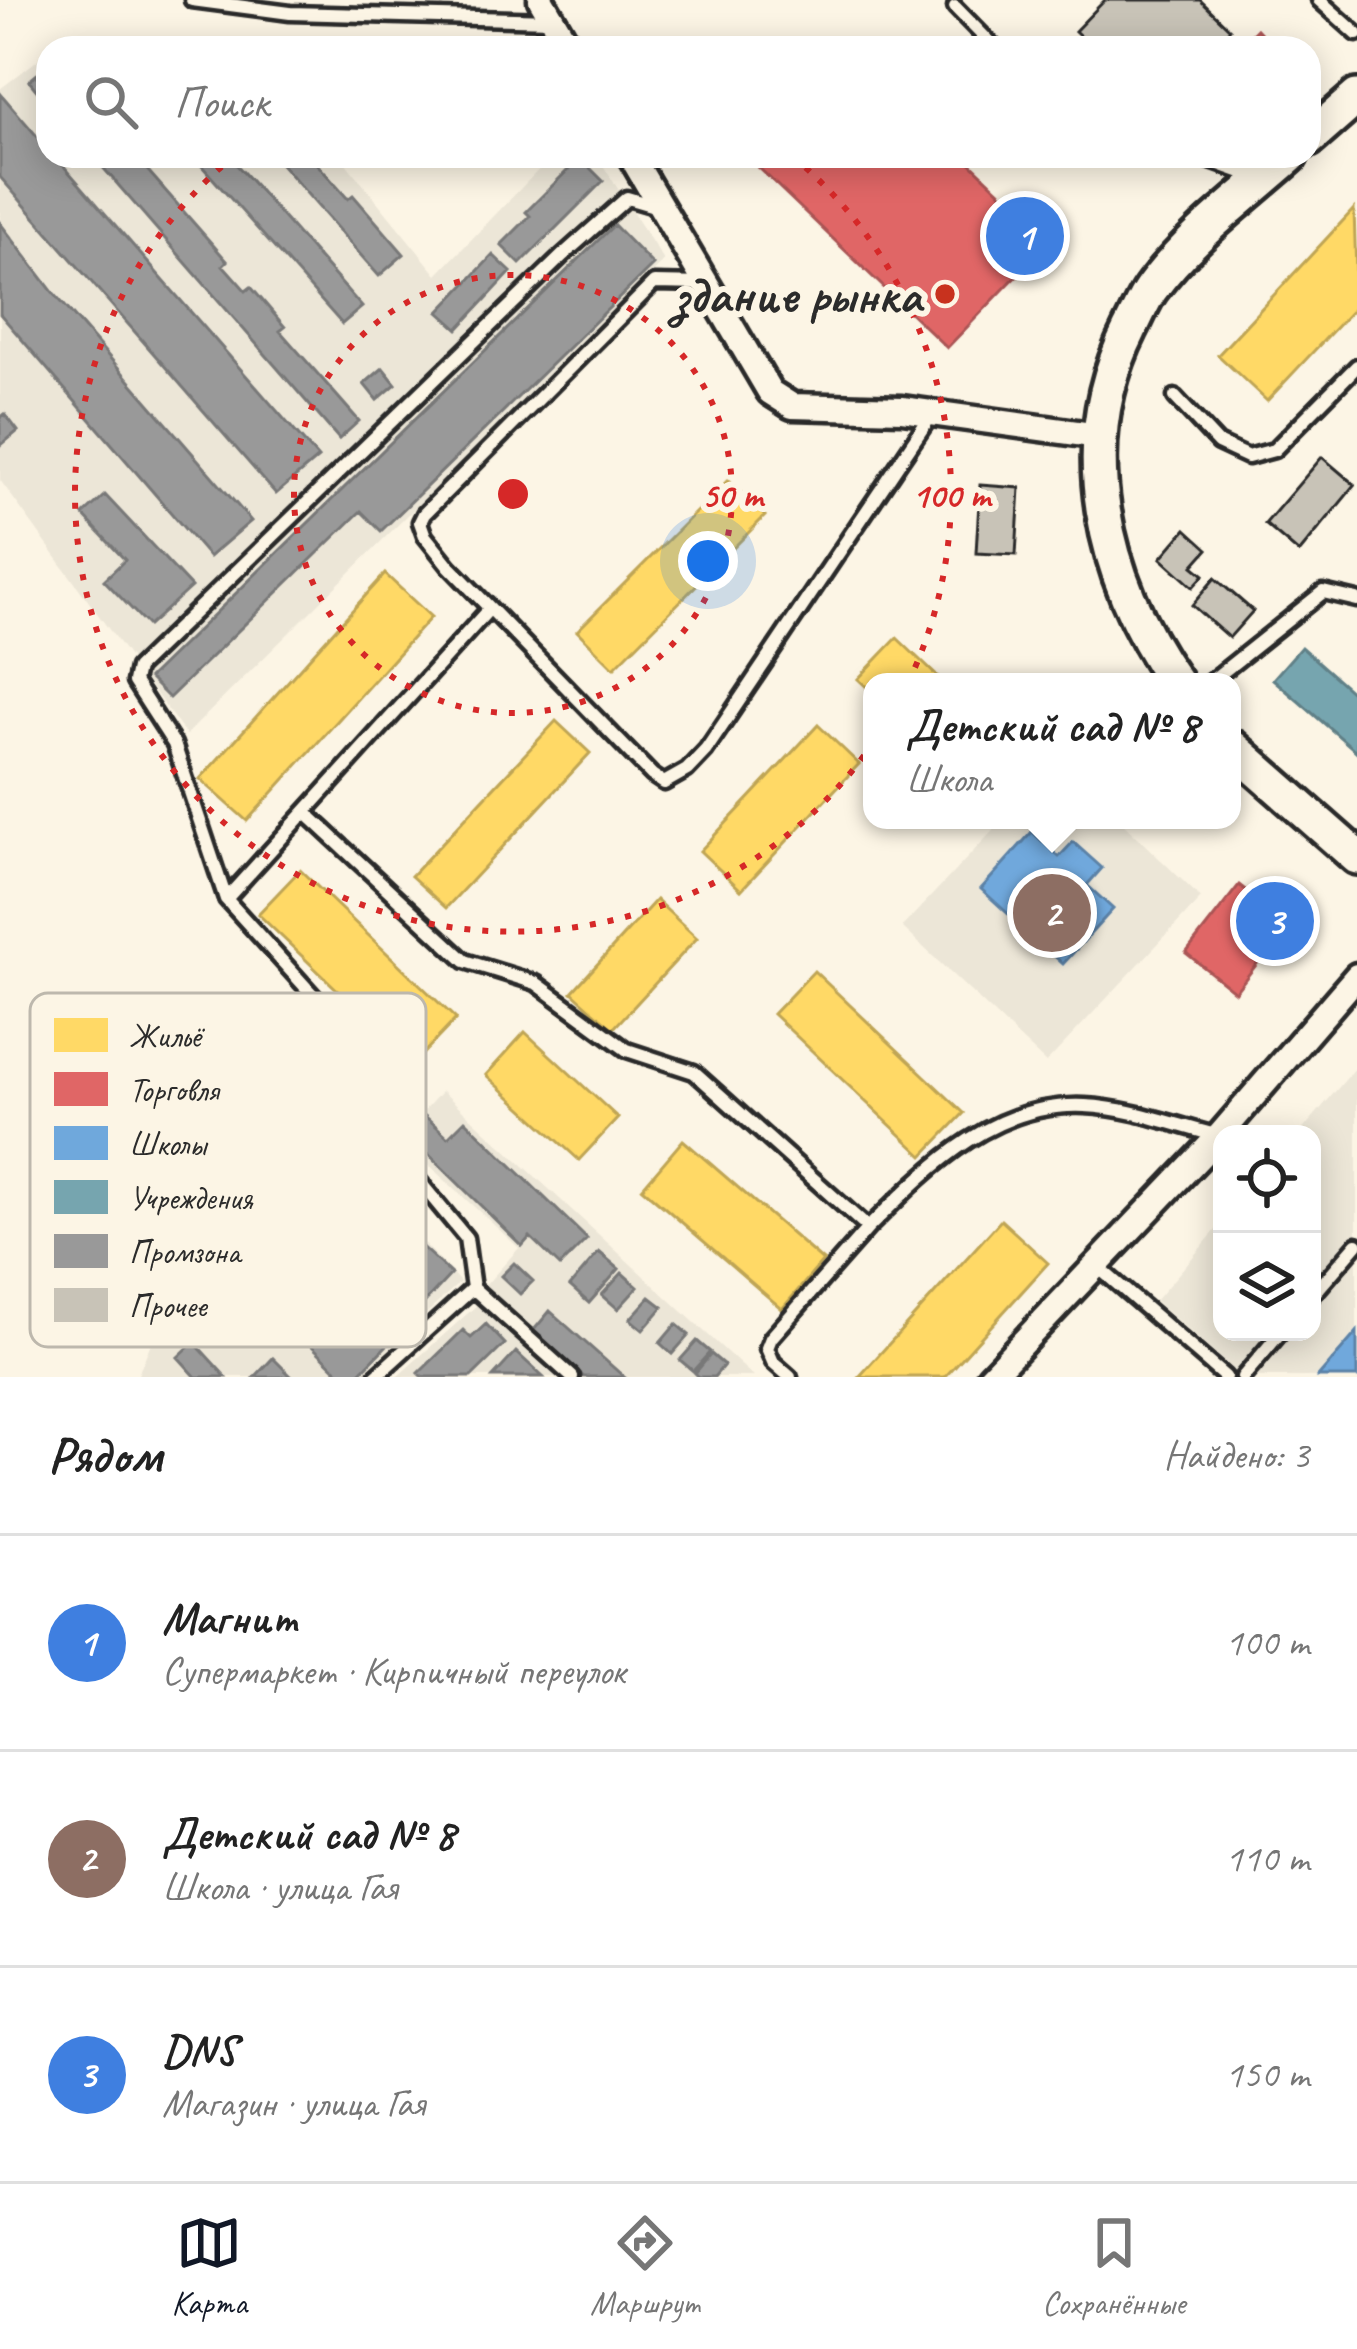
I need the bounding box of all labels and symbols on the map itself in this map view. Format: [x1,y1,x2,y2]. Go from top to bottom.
pin: 1 [986,191,1064,281]
place label: здание рынка [667,263,925,328]
marker: здание рынка [932,281,958,307]
text: 50 m [701,472,766,518]
text: 100 m [912,472,993,518]
centre of rings [492,473,534,515]
your location [678,531,738,591]
pin: 2 [1013,868,1091,958]
pin: 3 [1236,876,1314,966]
legend [30,993,426,1347]
text: Жильё [129,1015,206,1057]
text: Торговля [129,1069,221,1111]
text: Школы [129,1123,209,1165]
text: Учреждения [129,1177,254,1219]
text: Промзона [129,1231,243,1273]
text: Прочее [129,1285,209,1327]

